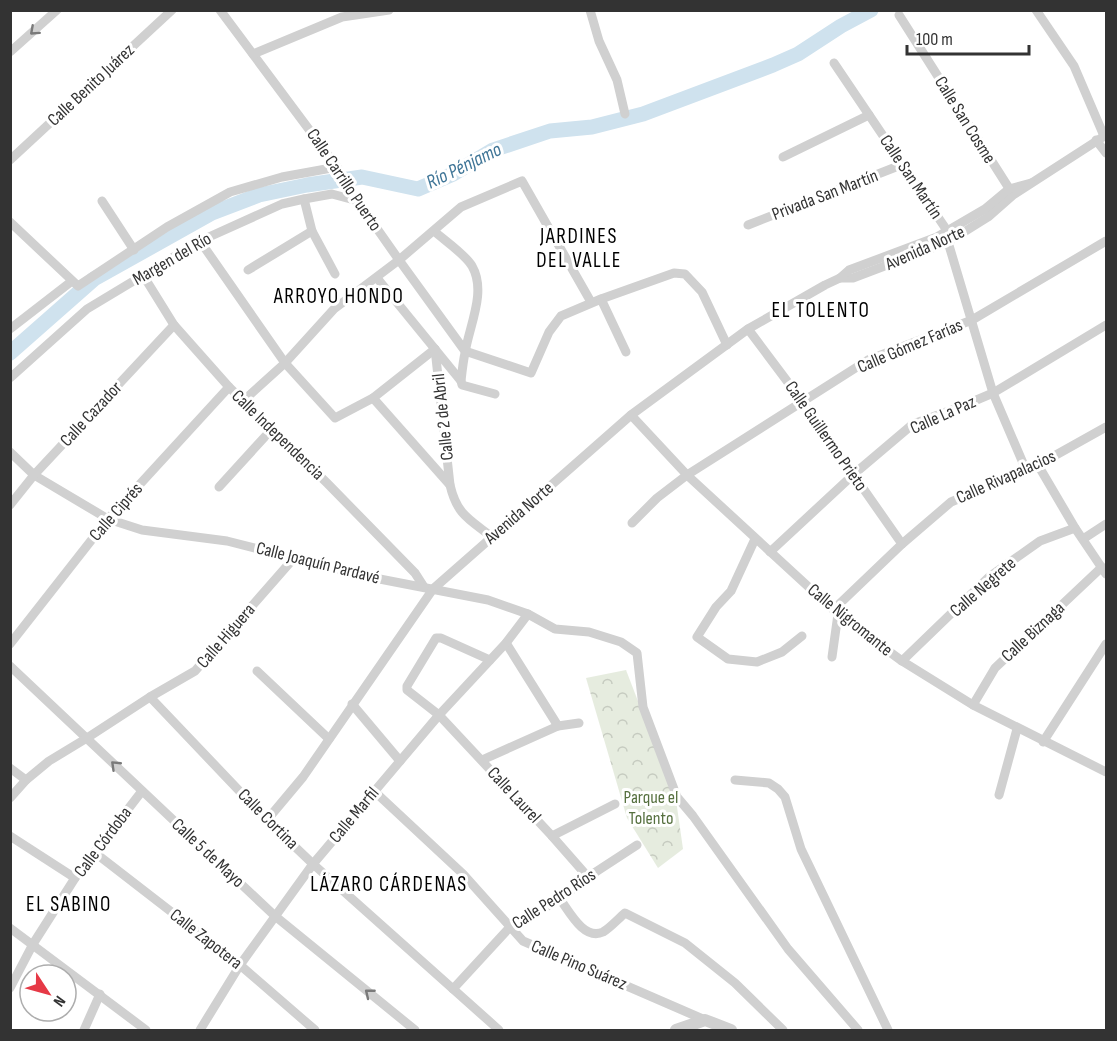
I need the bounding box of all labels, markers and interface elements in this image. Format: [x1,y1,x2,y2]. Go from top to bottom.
scale bar [907,18,1028,56]
one-way arrow [30,24,41,35]
text: 100 m [916,29,953,50]
street label: Calle Benito Juárez [43,39,139,130]
street label: Calle San Cosme [930,73,1000,167]
street label: Calle Carrillo Puerto [302,125,386,235]
street label: Calle San Martín [875,131,947,223]
water label: Río Pénjamo [422,138,506,194]
street label: Privada San Martín [769,165,881,225]
street label: Avenida Norte [881,221,968,275]
district label: JARDINES DEL VALLE [536,224,622,273]
street label: Margen del Río [129,228,215,290]
district label: ARROYO HONDO [273,284,404,309]
district label: EL TOLENTO [772,298,870,323]
street label: Calle Gómez Farías [854,314,966,378]
street label: Calle 2 de Abril [428,372,458,462]
street label: Calle Cazador [56,377,126,451]
street label: Calle Guillermo Prieto [780,377,872,495]
street label: Calle Independencia [227,386,329,484]
street label: Calle La Paz [907,391,979,439]
street label: Calle Rivapalacios [953,446,1059,508]
street label: Avenida Norte [479,477,558,549]
street label: Calle Ciprés [85,479,147,545]
street label: Calle Joaquín Pardavé [254,537,382,589]
street label: Calle Negrete [946,553,1020,621]
street label: Calle Nigromante [803,579,897,661]
street label: Calle Biznaga [997,598,1069,666]
street label: Calle Higuera [192,599,260,672]
one-way arrow [112,761,122,772]
street label: Calle Laurel [483,763,545,827]
street label: Calle Marfil [325,783,383,847]
street label: Calle Cortina [233,784,303,854]
park label: Parque el Tolento [624,787,678,829]
street label: Calle Córdoba [70,803,136,881]
street label: Calle 5 de Mayo [167,814,249,892]
street label: Calle Pedro Ríos [508,864,600,934]
district label: LÁZARO CÁRDENAS [310,872,468,897]
district label: EL SABINO [26,892,112,917]
street label: Calle Zapotera [166,904,246,974]
street label: Calle Pino Suárez [528,935,630,995]
north arrow [18,963,78,1023]
one-way arrow [365,990,376,1001]
text: N [49,992,69,1010]

